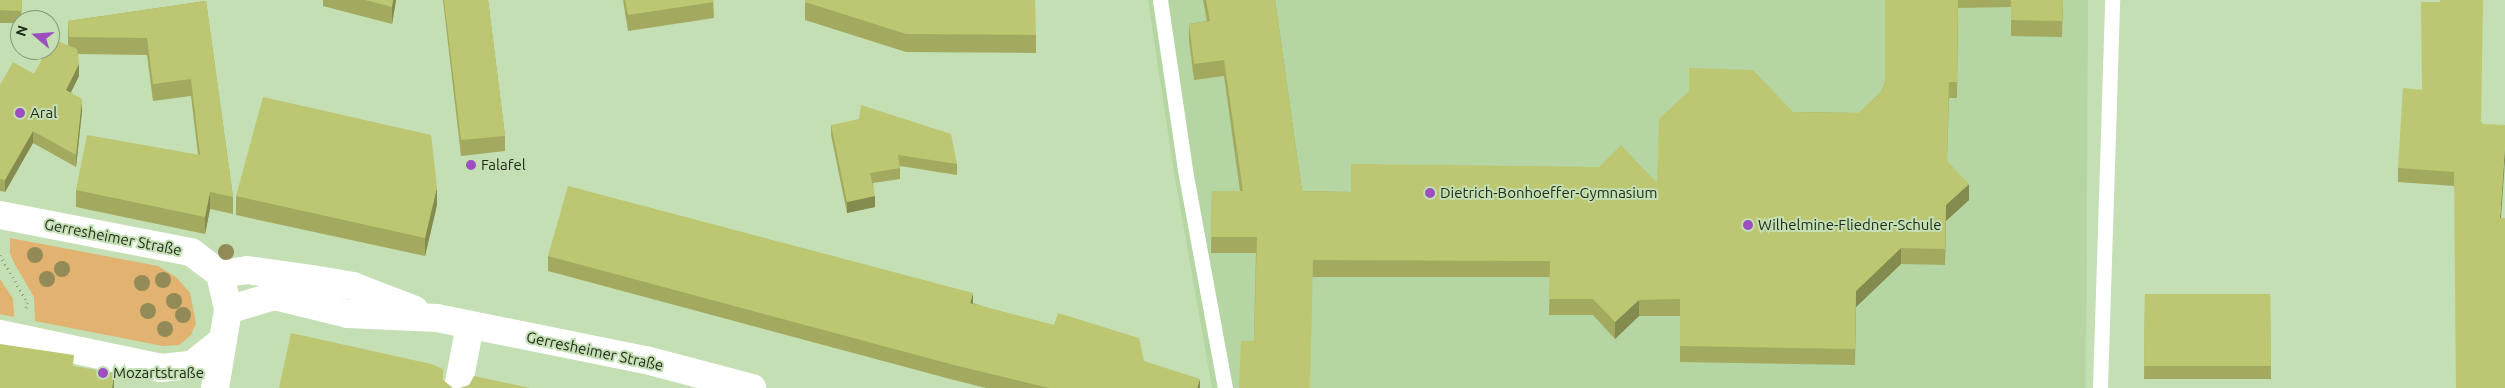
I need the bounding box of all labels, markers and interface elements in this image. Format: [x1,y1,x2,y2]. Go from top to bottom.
north arrow [10,10,60,60]
text: N [12,23,31,38]
place label: Aral [30,104,57,122]
marker: Aral [14,107,26,119]
place label: Falafel [481,156,526,174]
marker: Falafel [465,159,477,171]
place label: Dietrich-Bonhoeffer-Gymnasium [1440,184,1658,202]
marker: Dietrich-Bonhoeffer-Gymnasium [1424,187,1436,199]
street label: Gerresheimer Straße [43,215,183,259]
place label: Wilhelmine-Fliedner-Schule [1758,216,1942,234]
marker: Wilhelmine-Fliedner-Schule [1742,219,1754,231]
street label: Gerresheimer Straße [525,328,665,374]
place label: Mozartstraße [113,364,204,382]
marker: Mozartstraße [97,367,109,379]

